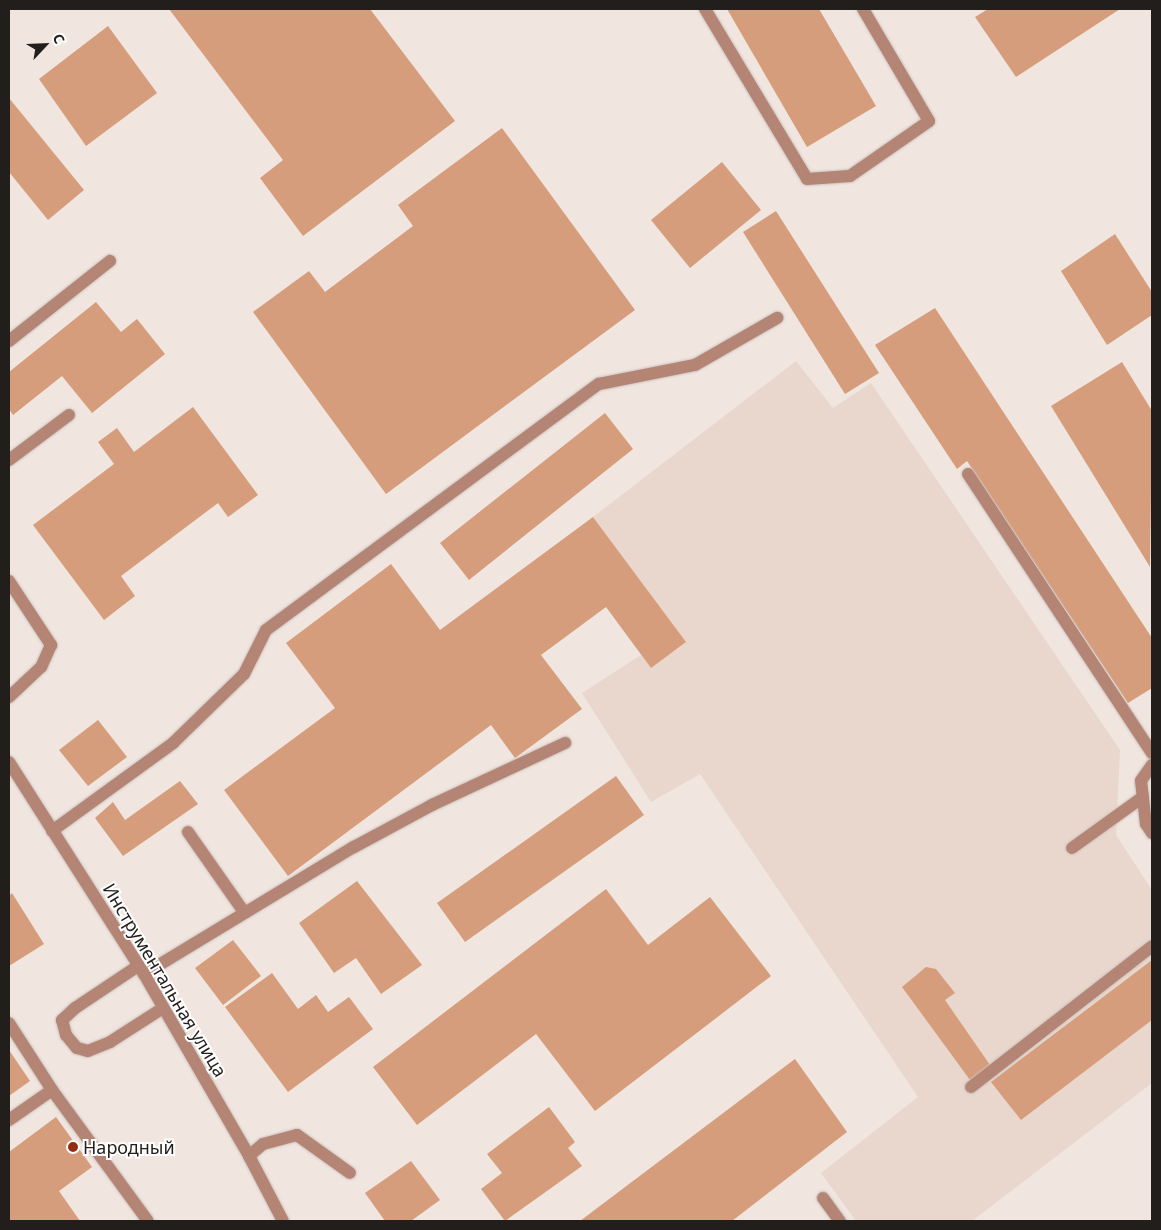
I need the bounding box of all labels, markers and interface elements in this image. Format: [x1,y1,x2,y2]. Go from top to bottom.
north arrow [20,20,70,70]
text: С [49,30,70,47]
street label: Инструментальная улица [99,879,231,1081]
place label: Народный [83,1136,175,1158]
marker: Народный [67,1141,79,1153]

